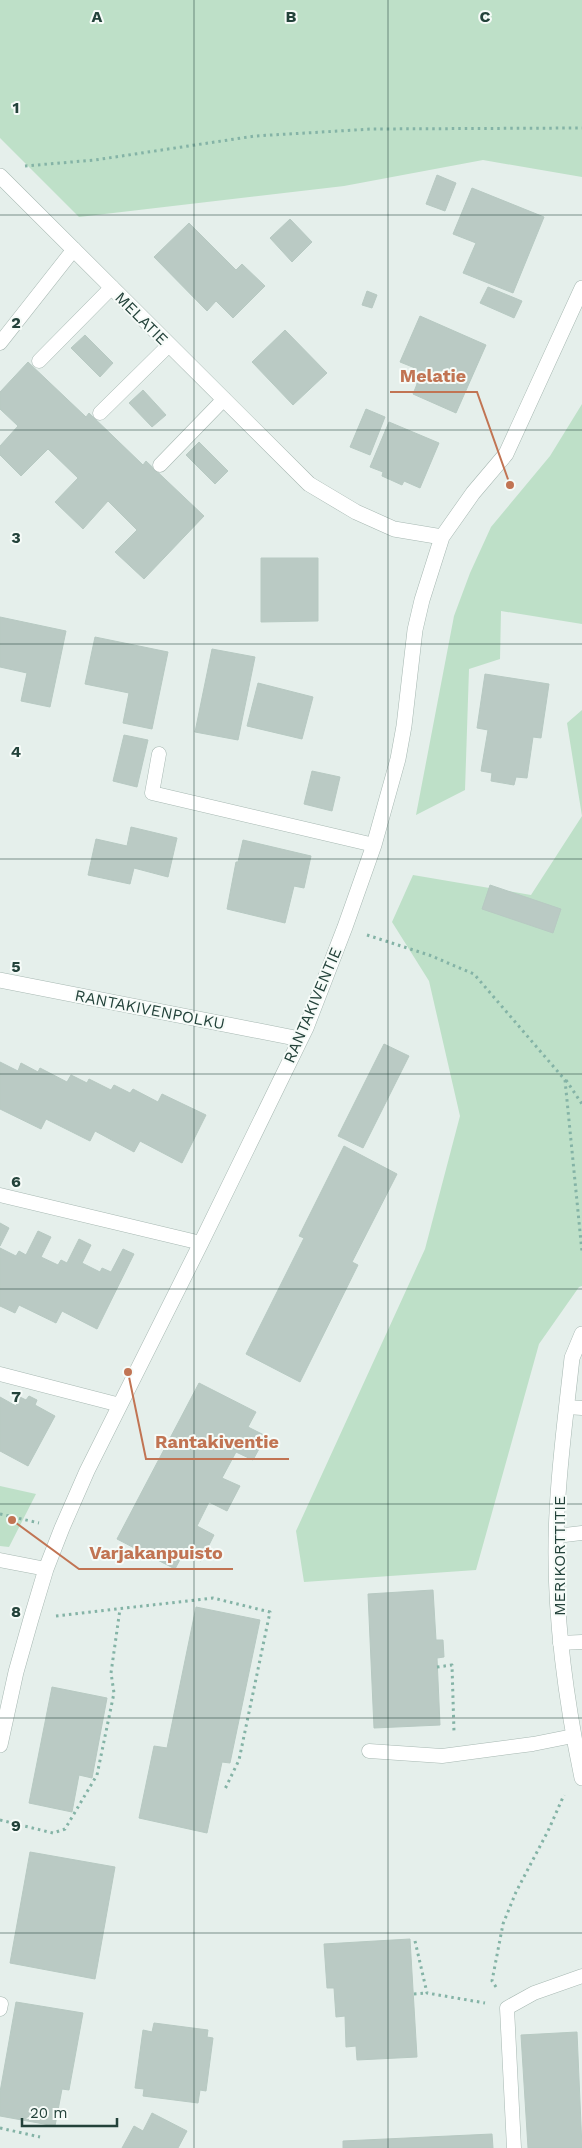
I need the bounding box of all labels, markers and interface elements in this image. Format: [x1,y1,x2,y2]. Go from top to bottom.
text: A [92,7,103,26]
text: B [286,7,297,26]
text: C [480,7,491,26]
text: 1 [13,98,19,117]
street label: MELATIE [111,288,172,349]
text: 2 [11,313,21,332]
callout: Melatie [390,359,477,392]
text: Melatie [400,365,466,386]
text: 3 [11,528,21,547]
text: 4 [11,742,21,761]
street label: RANTAKIVENTIE [280,944,345,1066]
text: 5 [11,957,21,976]
street label: RANTAKIVENPOLKU [73,986,227,1033]
text: 6 [11,1172,21,1191]
text: 7 [11,1387,21,1406]
callout: Rantakiventie [146,1426,289,1459]
text: Rantakiventie [155,1431,279,1452]
street label: MERIKORTTITIE [550,1496,569,1616]
callout: Varjakanpuisto [79,1536,233,1569]
text: Varjakanpuisto [89,1542,223,1563]
text: 8 [11,1602,21,1621]
text: 9 [11,1816,21,1835]
scale bar [22,2096,118,2128]
text: 20 m [30,2104,68,2122]

